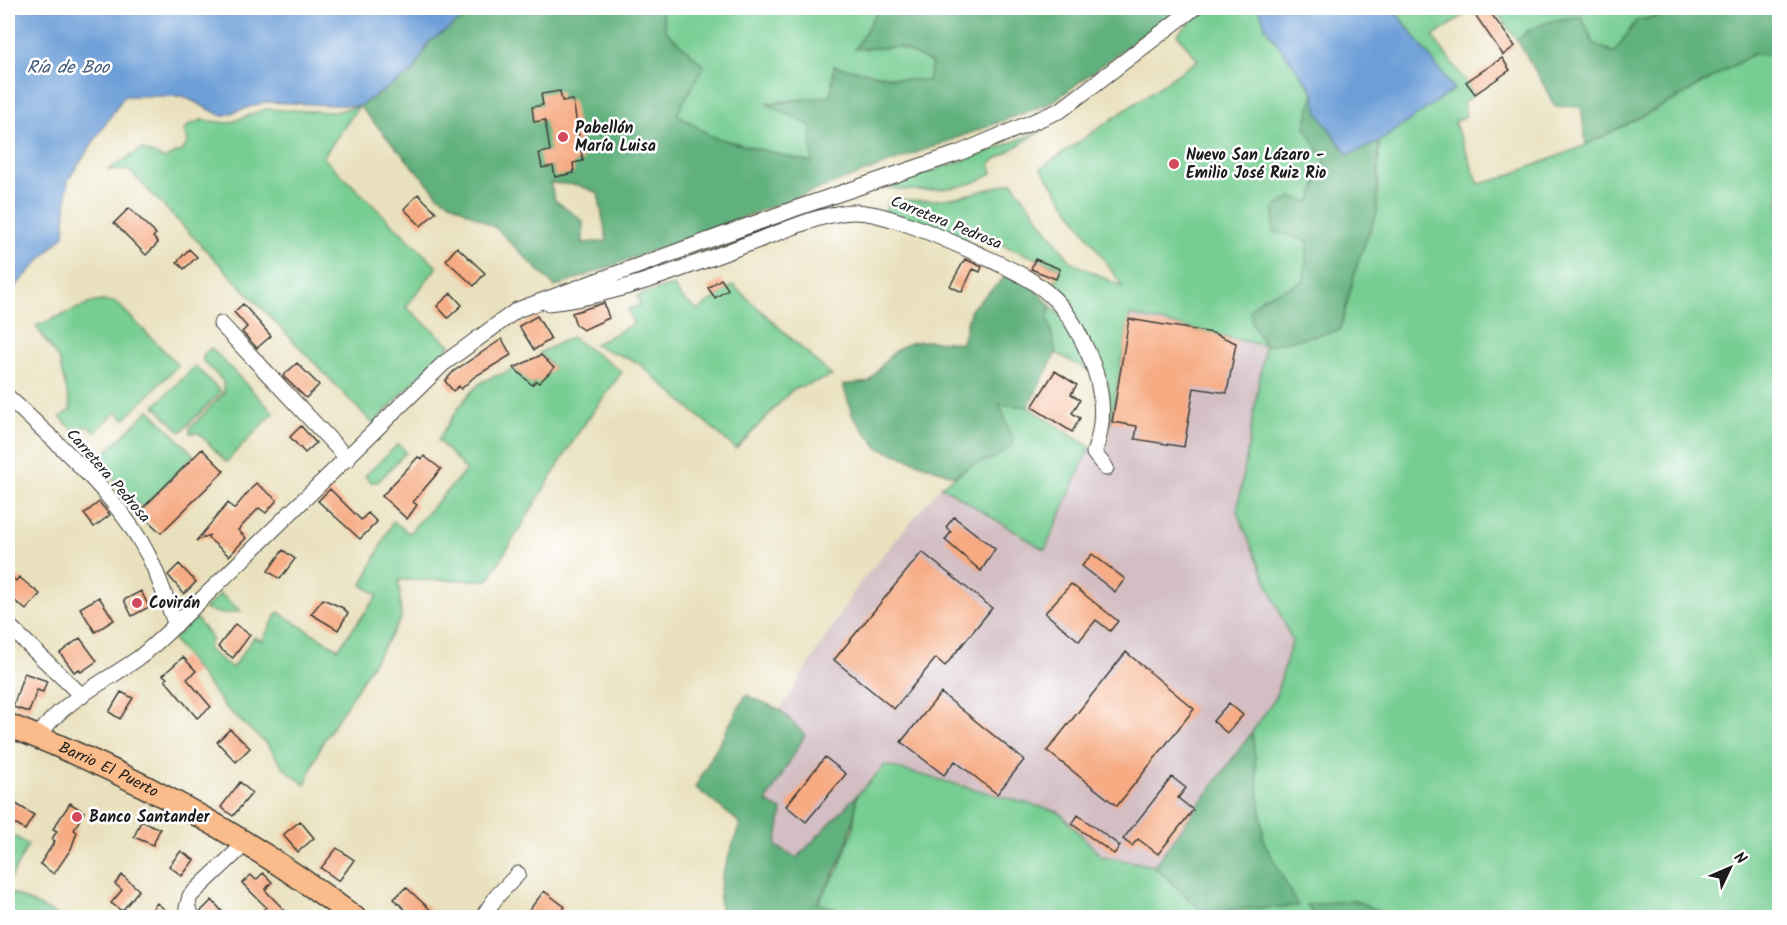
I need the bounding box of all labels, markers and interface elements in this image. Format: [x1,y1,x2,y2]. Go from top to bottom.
water label: Ría de Boo [27,54,111,83]
place label: Pabellón María Luisa [575,116,656,159]
marker: Pabellón María Luisa [556,130,570,144]
place label: Nuevo San Lázaro - Emilio José Ruiz Rio [1186,143,1326,186]
marker: Nuevo San Lázaro - Emilio José Ruiz Rio [1167,157,1181,171]
street label: Carretera Pedrosa [887,189,1005,257]
street label: Carretera Pedrosa [60,423,156,529]
place label: Covirán [149,591,200,616]
marker: Covirán [130,596,144,610]
street label: Barrio El Puerto [55,735,163,804]
place label: Banco Santander [89,805,211,830]
marker: Banco Santander [70,810,84,824]
north arrow [1700,838,1760,898]
text: N [1727,846,1752,871]

